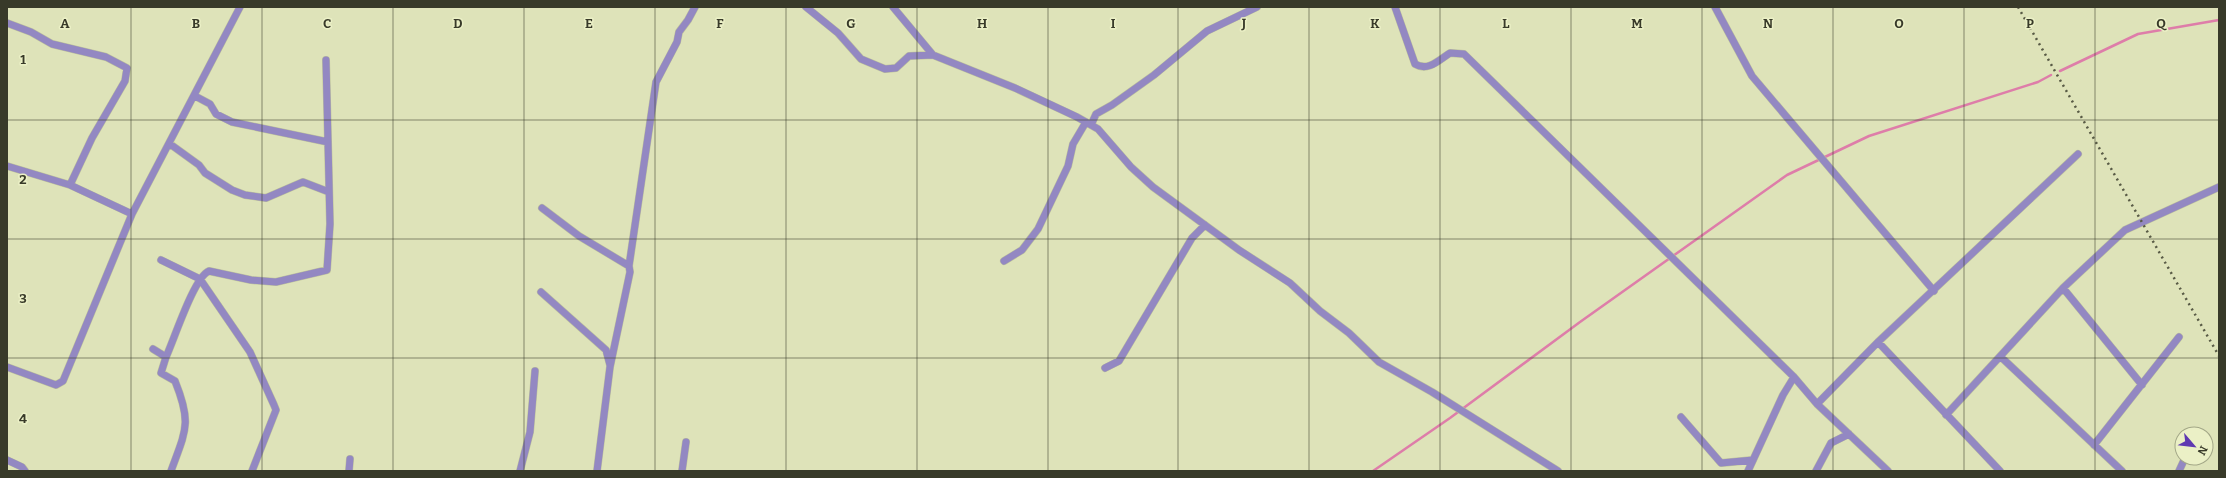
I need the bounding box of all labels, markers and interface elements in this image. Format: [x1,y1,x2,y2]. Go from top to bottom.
text: A [60,16,70,31]
text: B [192,16,200,31]
text: C [323,16,331,31]
text: D [453,16,463,31]
text: E [585,16,593,31]
text: F [716,16,724,31]
text: G [846,16,856,31]
text: H [977,16,987,31]
text: I [1111,16,1116,31]
text: J [1241,16,1247,31]
text: K [1370,16,1380,31]
text: L [1502,16,1510,31]
text: M [1631,16,1643,31]
text: N [1763,16,1773,31]
text: O [1894,16,1904,31]
text: P [2026,16,2034,31]
text: Q [2156,16,2167,31]
text: 1 [20,52,26,67]
text: 2 [19,172,27,187]
text: 3 [19,291,27,306]
text: 4 [19,411,27,426]
north arrow [2174,426,2214,466]
text: N [2194,444,2210,458]

